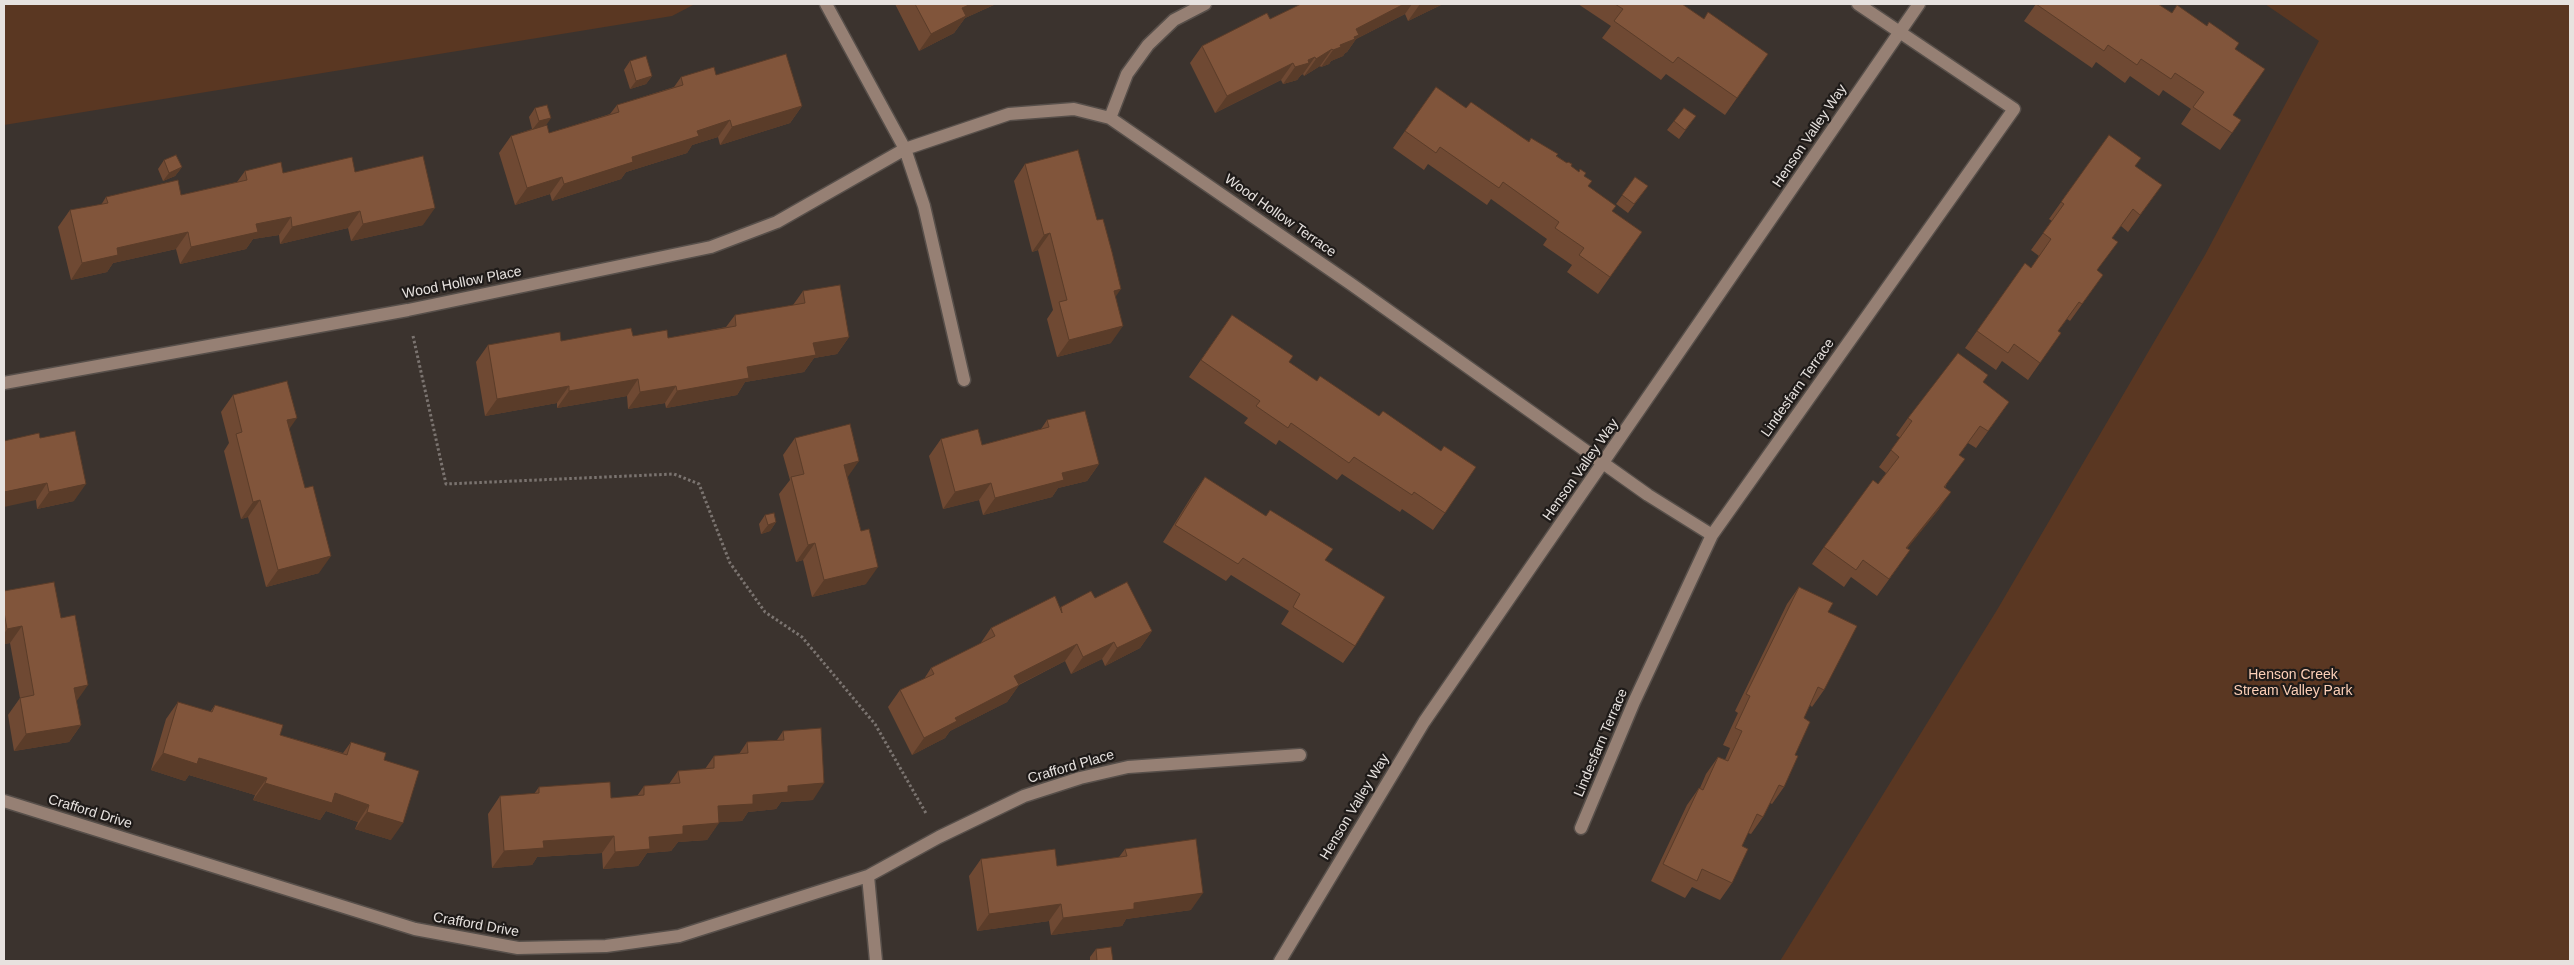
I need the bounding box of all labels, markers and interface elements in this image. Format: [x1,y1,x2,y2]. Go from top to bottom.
street label: Henson Valley Way [1769,81,1851,191]
street label: Wood Hollow Terrace [1221,171,1339,261]
street label: Wood Hollow Place [401,263,523,303]
street label: Lindesfarn Terrace [1758,336,1838,440]
street label: Henson Valley Way [1540,416,1622,524]
park label: Henson Creek Stream Valley Park [2234,667,2352,700]
street label: Lindesfarn Terrace [1571,686,1631,800]
street label: Crafford Place [1026,747,1116,787]
street label: Henson Valley Way [1317,751,1393,863]
street label: Crafford Drive [46,791,134,833]
street label: Crafford Drive [432,909,520,941]

